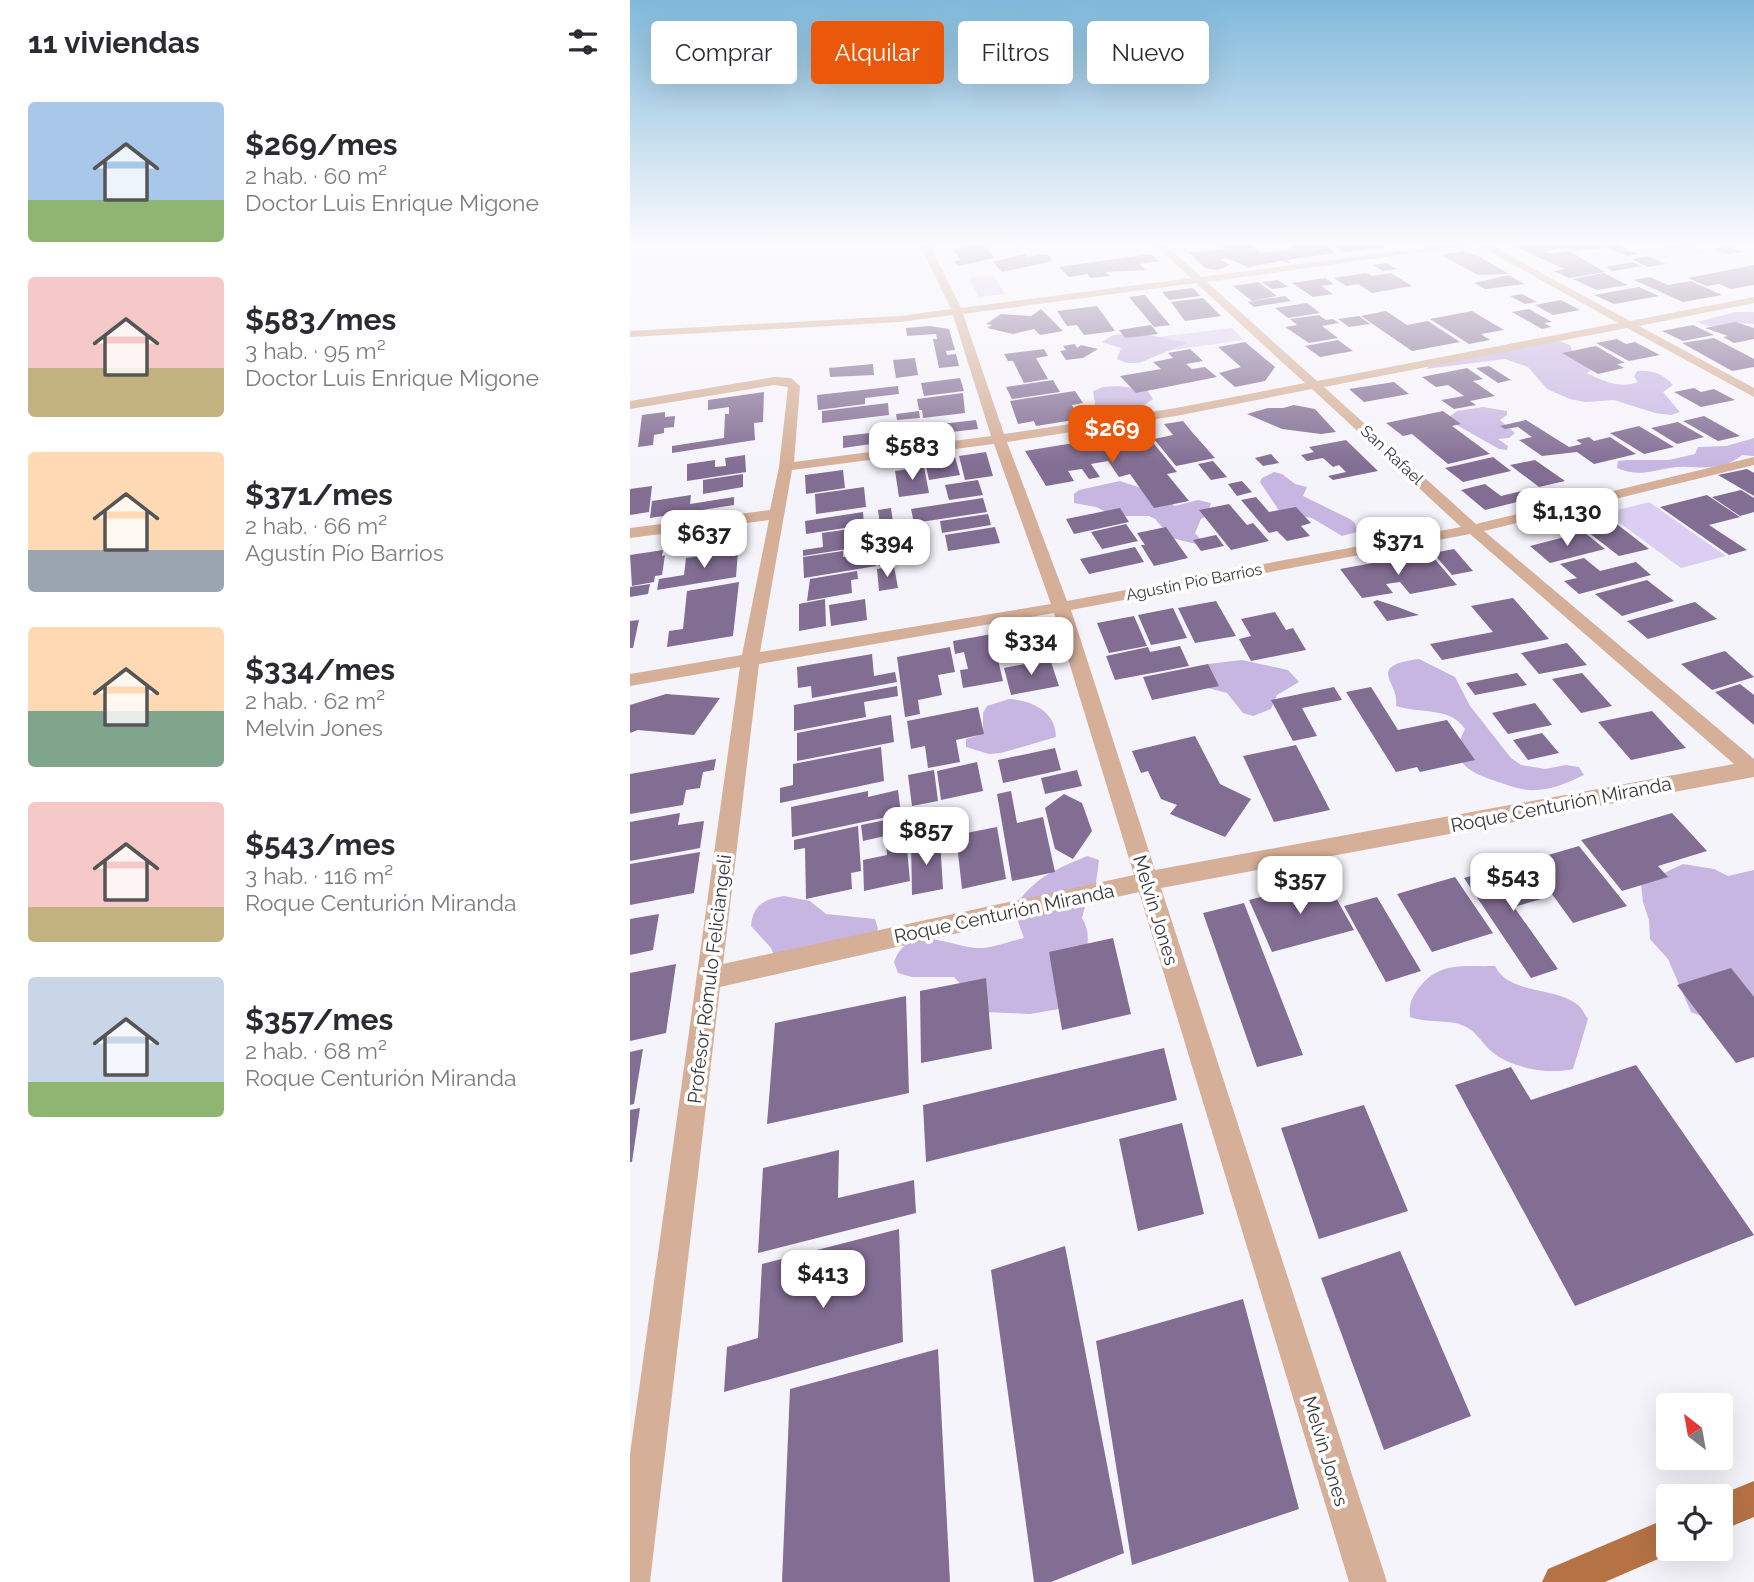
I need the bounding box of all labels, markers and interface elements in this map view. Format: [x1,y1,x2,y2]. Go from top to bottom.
chip: Comprar [651,21,797,84]
chip: Alquilar [811,21,944,84]
chip: Filtros [958,21,1073,84]
chip: Nuevo [1087,21,1209,84]
icon: filters [564,23,602,61]
text: 11 viviendas [28,25,200,60]
text: $269/mes [245,127,398,162]
icon: home [84,130,168,214]
text: 2 hab. · 60 m² [245,162,387,189]
text: Doctor Luis Enrique Migone [245,189,539,216]
text: $583/mes [245,302,396,337]
icon: home [84,305,168,389]
text: 3 hab. · 95 m² [245,337,386,364]
text: Doctor Luis Enrique Migone [245,364,539,391]
pin: $269 [1071,406,1153,465]
text: $269 [1084,414,1140,441]
street label: San Rafael [1357,421,1428,489]
pin: $583 [871,422,953,482]
text: $583 [885,431,939,458]
text: $371/mes [245,477,393,512]
icon: home [84,480,168,564]
pin: $1,130 [1510,489,1624,548]
text: $1,130 [1532,497,1602,524]
pin: $637 [663,510,745,570]
text: 2 hab. · 66 m² [245,512,387,539]
pin: $371 [1357,518,1439,577]
text: $637 [677,519,731,546]
pin: $394 [846,520,928,579]
text: $371 [1372,526,1424,553]
text: $394 [860,528,914,555]
text: Agustín Pío Barrios [245,539,444,566]
street label: Agustín Pío Barrios [1124,559,1264,605]
pin: $334 [990,618,1072,677]
text: $334 [1004,626,1058,653]
text: $334/mes [245,652,395,687]
icon: home [84,655,168,739]
text: 2 hab. · 62 m² [245,687,385,714]
text: Melvin Jones [245,714,383,741]
street label: Roque Centurión Miranda [1449,772,1673,836]
pin: $857 [885,808,967,867]
text: $857 [899,816,953,843]
text: $543/mes [245,827,395,862]
icon: home [84,830,168,914]
street label: Melvin Jones [1129,852,1183,968]
street label: Profesor Rómulo Feliciangeli [683,853,735,1105]
pin: $543 [1472,853,1554,913]
pin: $357 [1259,856,1341,916]
text: 3 hab. · 116 m² [245,862,393,889]
text: $543 [1486,862,1540,889]
text: $357 [1274,865,1326,892]
street label: Roque Centurión Miranda [892,879,1116,947]
text: Roque Centurión Miranda [245,889,517,916]
text: $357/mes [245,1002,393,1037]
icon: home [84,1005,168,1089]
text: 2 hab. · 68 m² [245,1037,387,1064]
text: Roque Centurión Miranda [245,1064,517,1091]
pin: $413 [782,1250,864,1310]
text: $413 [797,1259,849,1286]
street label: Melvin Jones [1299,1393,1353,1509]
north arrow [1656,1393,1732,1470]
map controls [1656,1393,1733,1561]
button: locate [1656,1484,1733,1561]

